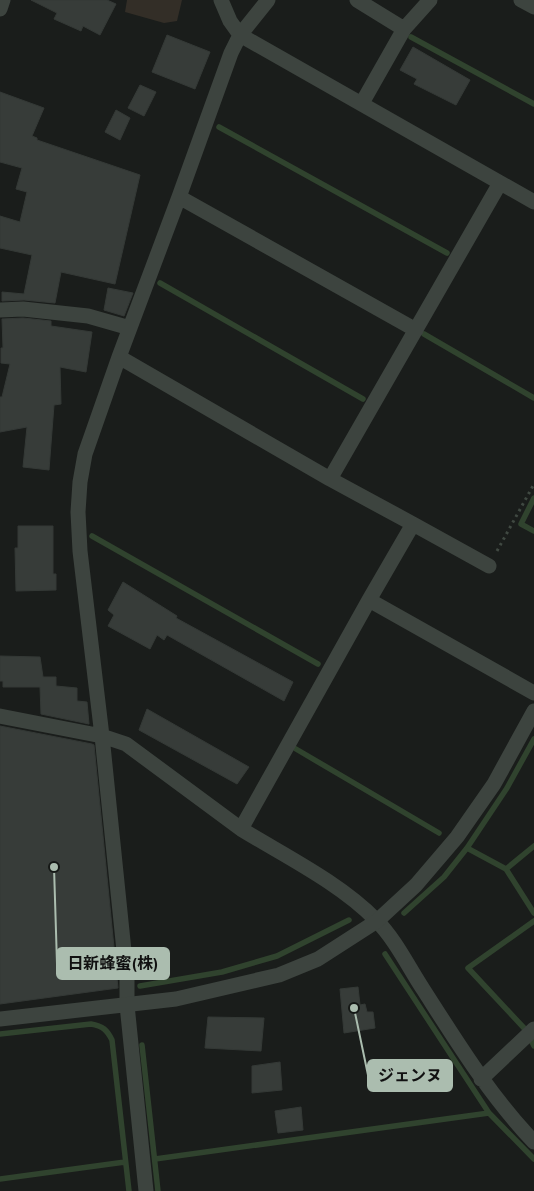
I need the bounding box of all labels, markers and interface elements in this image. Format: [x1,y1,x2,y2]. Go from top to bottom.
callout: 日新蜂蜜(株) [57,948,169,979]
text: 日新蜂蜜(株) [67,953,159,973]
callout: ジェンヌ [368,1060,452,1091]
text: ジェンヌ [378,1065,442,1085]

